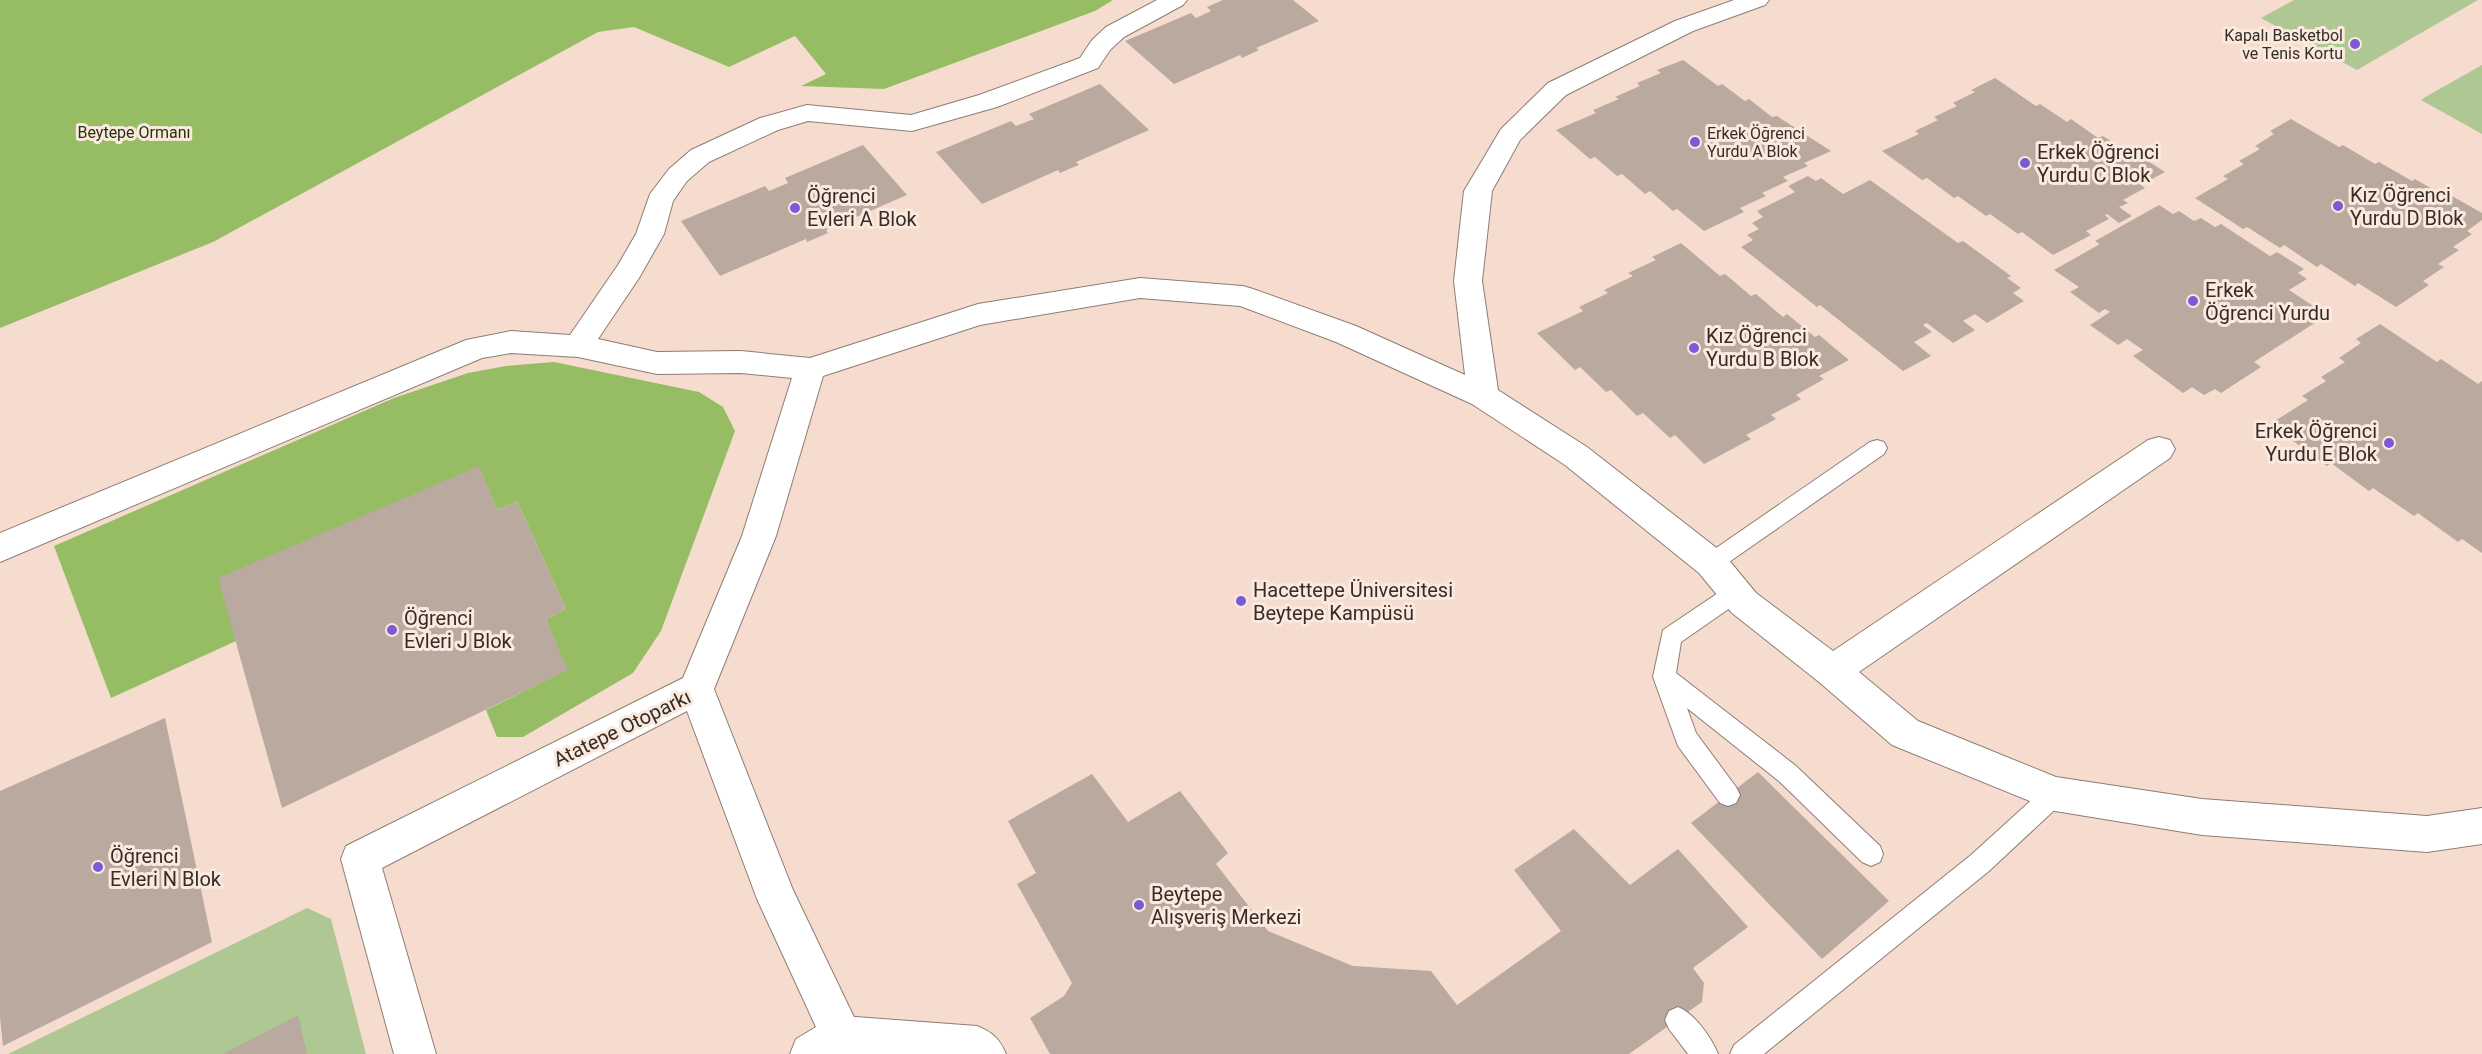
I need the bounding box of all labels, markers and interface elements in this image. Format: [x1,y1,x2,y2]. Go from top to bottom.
place label: Kapalı Basketbol ve Tenis Kortu [2224,26,2343,63]
marker: Kapalı Basketbol ve Tenis Kortu [2348,37,2362,51]
park label: Beytepe Ormanı [77,123,191,142]
place label: Erkek Öğrenci Yurdu A Blok [1707,124,1805,161]
marker: Erkek Öğrenci Yurdu A Blok [1688,135,1702,149]
place label: Erkek Öğrenci Yurdu C Blok [2037,140,2159,187]
marker: Erkek Öğrenci Yurdu C Blok [2018,156,2032,170]
place label: Kız Öğrenci Yurdu D Blok [2350,183,2464,230]
place label: Öğrenci Evleri A Blok [807,184,918,231]
marker: Kız Öğrenci Yurdu D Blok [2331,199,2345,213]
marker: Öğrenci Evleri A Blok [788,201,802,215]
place label: Erkek Öğrenci Yurdu [2205,278,2330,325]
marker: Erkek Öğrenci Yurdu [2186,294,2200,308]
place label: Kız Öğrenci Yurdu B Blok [1706,324,1820,371]
marker: Kız Öğrenci Yurdu B Blok [1687,341,1701,355]
place label: Erkek Öğrenci Yurdu E Blok [2255,419,2378,466]
marker: Erkek Öğrenci Yurdu E Blok [2382,436,2396,450]
place label: Hacettepe Üniversitesi Beytepe Kampüsü [1253,578,1453,625]
marker: Hacettepe Üniversitesi Beytepe Kampüsü [1234,594,1248,608]
place label: Öğrenci Evleri J Blok [404,606,513,653]
marker: Öğrenci Evleri J Blok [385,623,399,637]
street label: Atatepe Otoparkı [549,684,695,772]
place label: Öğrenci Evleri N Blok [110,844,222,891]
marker: Öğrenci Evleri N Blok [91,860,105,874]
place label: Beytepe Alışveriş Merkezi [1151,882,1301,929]
marker: Beytepe Alışveriş Merkezi [1132,898,1146,912]

